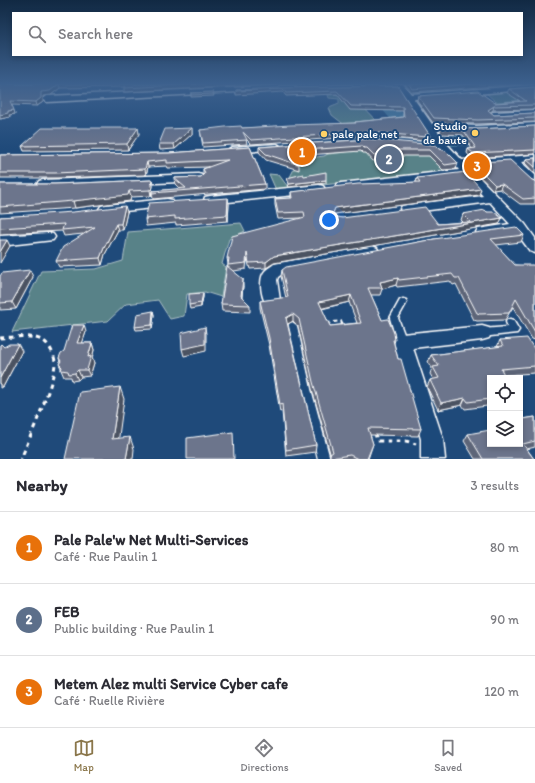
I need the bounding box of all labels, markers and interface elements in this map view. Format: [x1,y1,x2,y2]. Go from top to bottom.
search box [12,12,523,56]
icon: search [26,23,48,45]
text: Search here [58,25,133,43]
place label: Studio de baute [423,119,467,147]
place label: pale pale net [332,127,398,141]
marker: Studio de baute [470,128,480,138]
marker: pale pale net [319,129,329,139]
pin: 1 [289,137,315,167]
pin: 2 [376,144,402,174]
pin: 3 [464,151,490,181]
your location [319,210,339,230]
map controls [487,375,523,447]
button: locate [487,375,523,411]
button: layers [487,411,523,447]
text: Nearby [16,475,68,495]
text: 3 results [470,478,519,493]
text: Pale Pale'w Net Multi-Services [54,531,248,549]
text: 1 [26,540,32,555]
text: 80 m [490,540,519,555]
text: Café · Rue Paulin 1 [54,549,157,564]
text: FEB [54,603,79,621]
text: 2 [26,612,32,627]
text: 90 m [490,612,519,627]
text: Public building · Rue Paulin 1 [54,621,214,636]
text: Metem Alez multi Service Cyber cafe [54,675,288,693]
text: 3 [25,684,33,699]
text: 120 m [484,684,519,699]
text: Café · Ruelle Rivière [54,693,165,708]
tab: Map [73,737,95,774]
tab: Directions [240,737,289,774]
tab: Saved [434,737,462,774]

